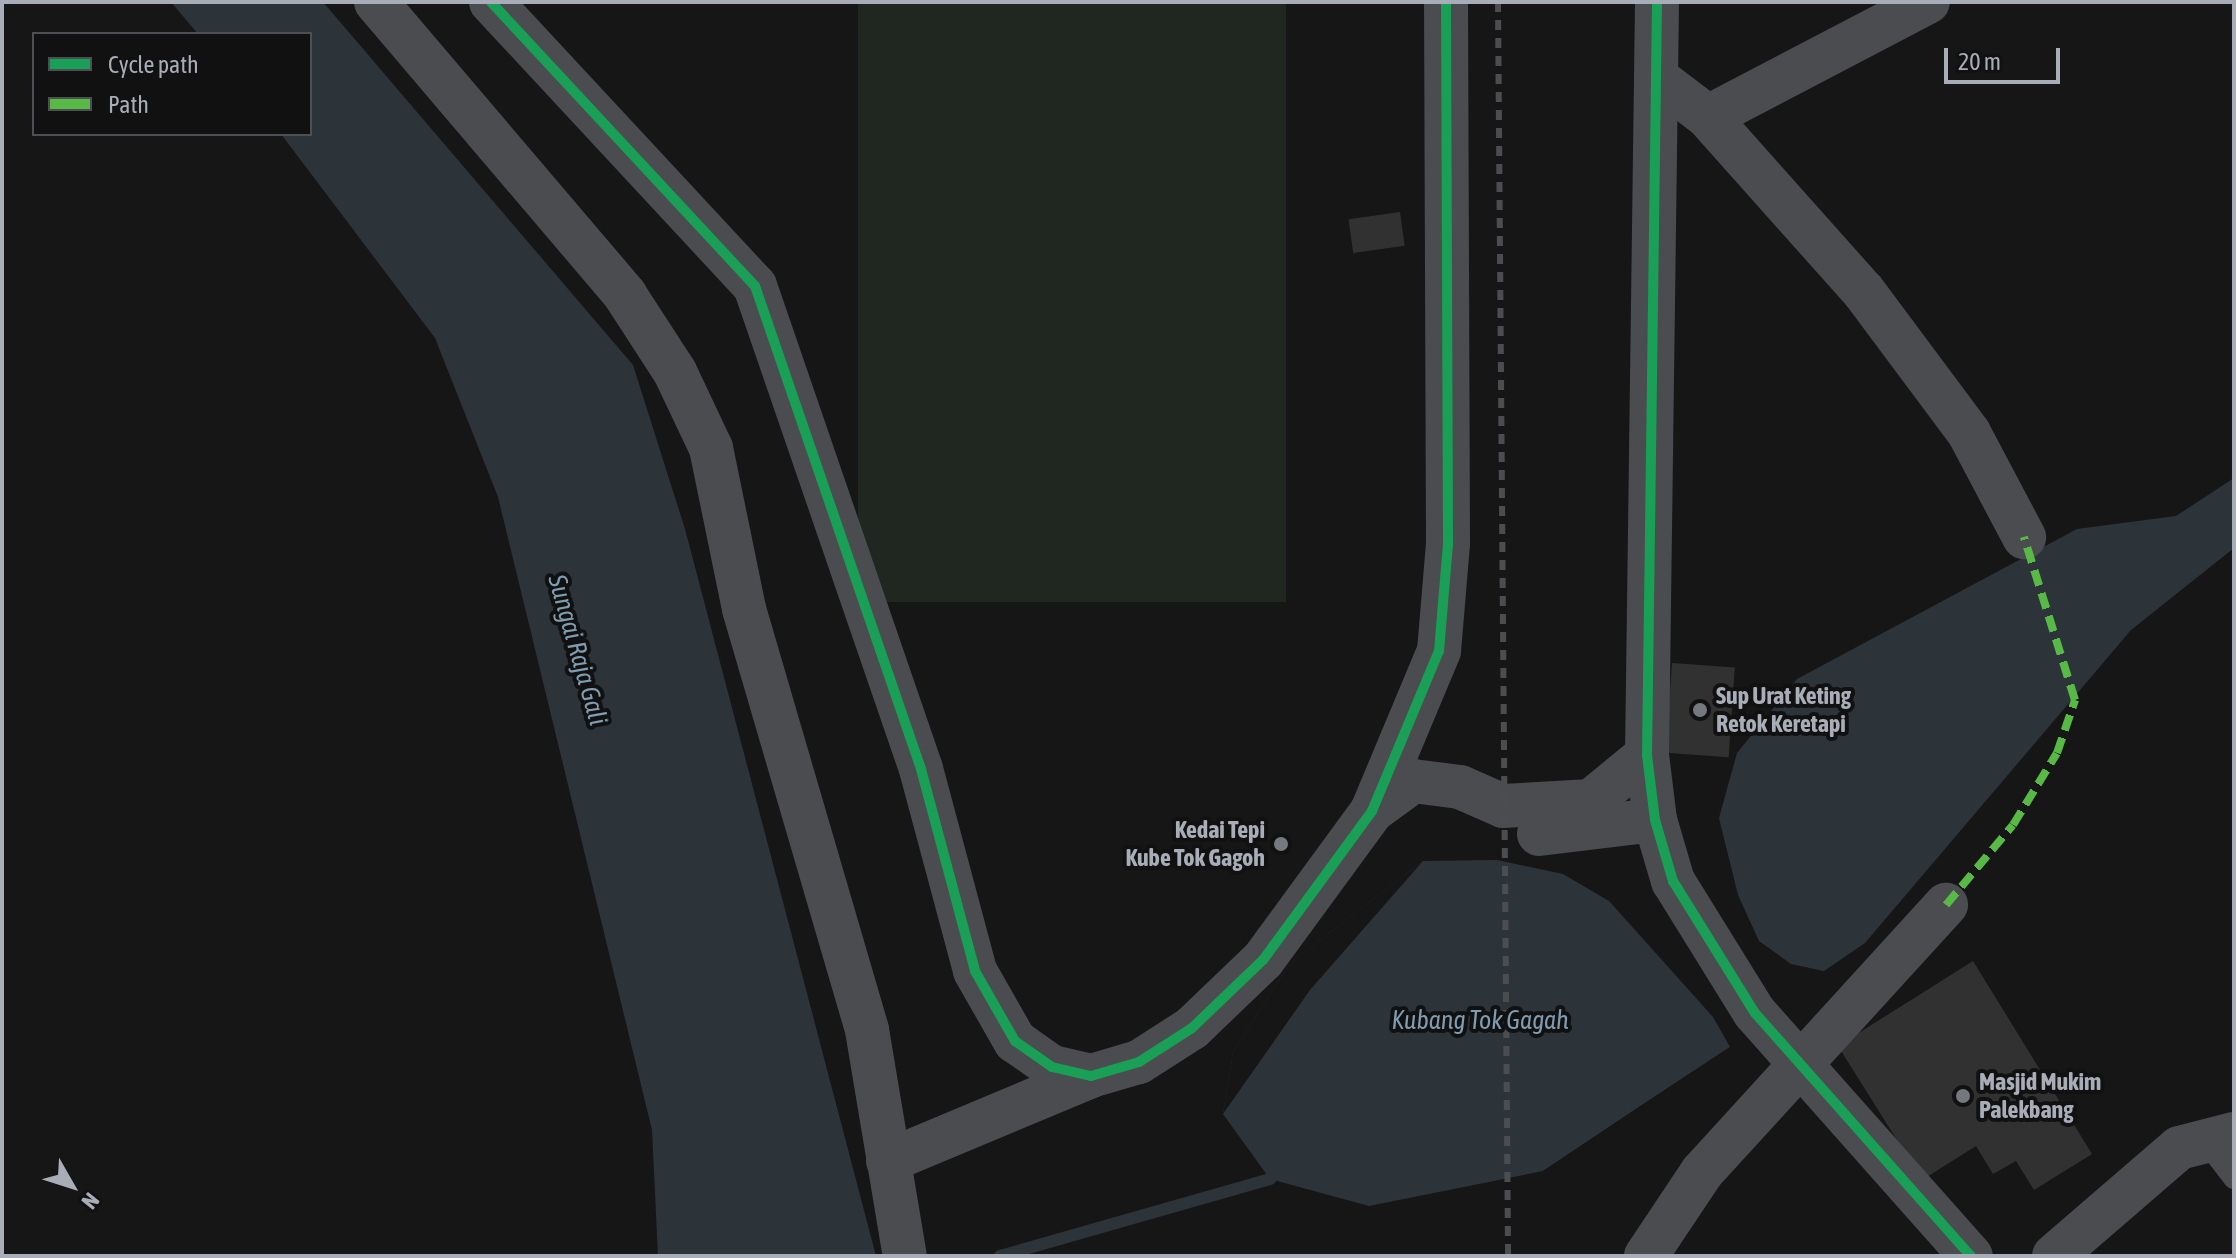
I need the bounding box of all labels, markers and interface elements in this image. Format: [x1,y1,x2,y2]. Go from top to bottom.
legend [32,32,312,136]
scale bar [1948,32,2064,82]
text: 20 m [1958,48,2001,75]
text: Cycle path [108,51,199,78]
text: Path [108,91,149,118]
water label: Sungai Raja Gali [541,571,613,729]
place label: Sup Urat Keting Retok Keretapi [1716,682,1851,738]
marker: Sup Urat Keting Retok Keretapi [1691,701,1709,719]
place label: Kedai Tepi Kube Tok Gagoh [1125,816,1265,872]
marker: Kedai Tepi Kube Tok Gagoh [1272,835,1290,853]
water label: Kubang Tok Gagah [1391,1005,1569,1037]
place label: Masjid Mukim Palekbang [1979,1068,2101,1124]
marker: Masjid Mukim Palekbang [1954,1087,1972,1105]
north arrow [32,1146,112,1226]
text: N [76,1188,105,1214]

